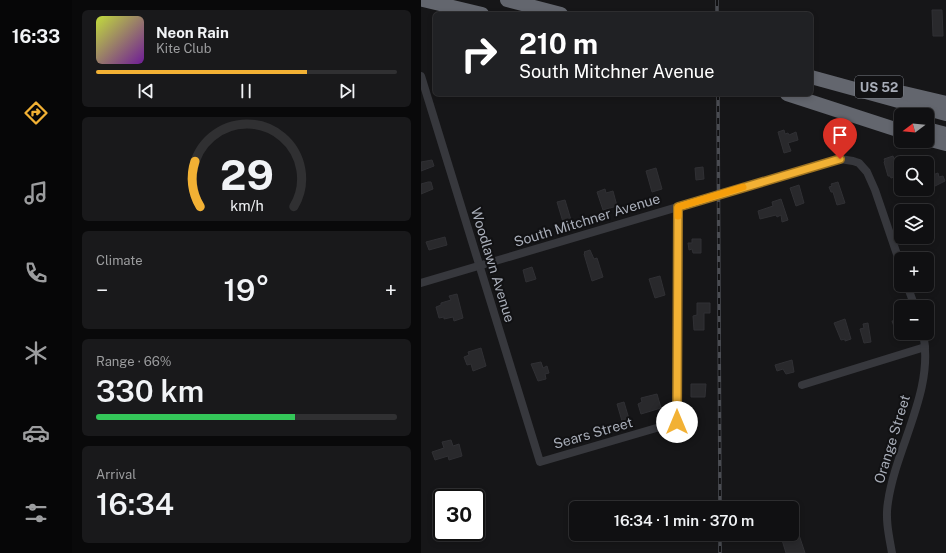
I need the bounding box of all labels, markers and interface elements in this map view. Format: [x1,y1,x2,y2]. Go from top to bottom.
text: Neon Rain [156,24,229,41]
text: 16:33 [12,26,60,47]
text: 210 m [519,27,598,60]
icon: right [453,28,505,80]
text: Kite Club [156,41,211,56]
text: South Mitchner Avenue [519,61,714,82]
road number: US 52 [855,76,903,98]
icon: previous [135,80,157,102]
icon: pause [235,80,257,102]
icon: next [336,80,358,102]
icon: directions [22,99,50,127]
north arrow [894,108,934,148]
map controls [894,108,934,340]
pin [823,118,857,159]
icon: arrive [829,124,851,146]
text: 29 [220,150,273,199]
button: search [894,156,934,196]
icon: music [22,179,50,207]
street label: South Mitchner Avenue [512,190,662,250]
text: km/h [230,197,263,214]
button: layers [894,204,934,244]
street label: Woodlawn Avenue [468,206,518,324]
button: + [894,252,934,292]
text: Climate [96,253,143,268]
icon: phone [22,259,50,287]
text: 19° [224,272,269,308]
text: − [96,277,108,303]
text: + [385,277,397,303]
button: − [894,300,934,340]
icon: climate [22,339,50,367]
text: Range · 66% [96,354,172,369]
text: 330 km [96,373,204,409]
street label: Orange Street [871,393,913,485]
position arrow [656,401,698,443]
street label: Sears Street [552,414,634,452]
icon: car [22,419,50,447]
text: Arrival [96,467,136,482]
text: 16:34 [96,486,174,522]
speed limit sign: 30 [433,489,485,541]
icon: filters [22,499,50,527]
text: 16:34 · 1 min · 370 m [614,512,754,529]

